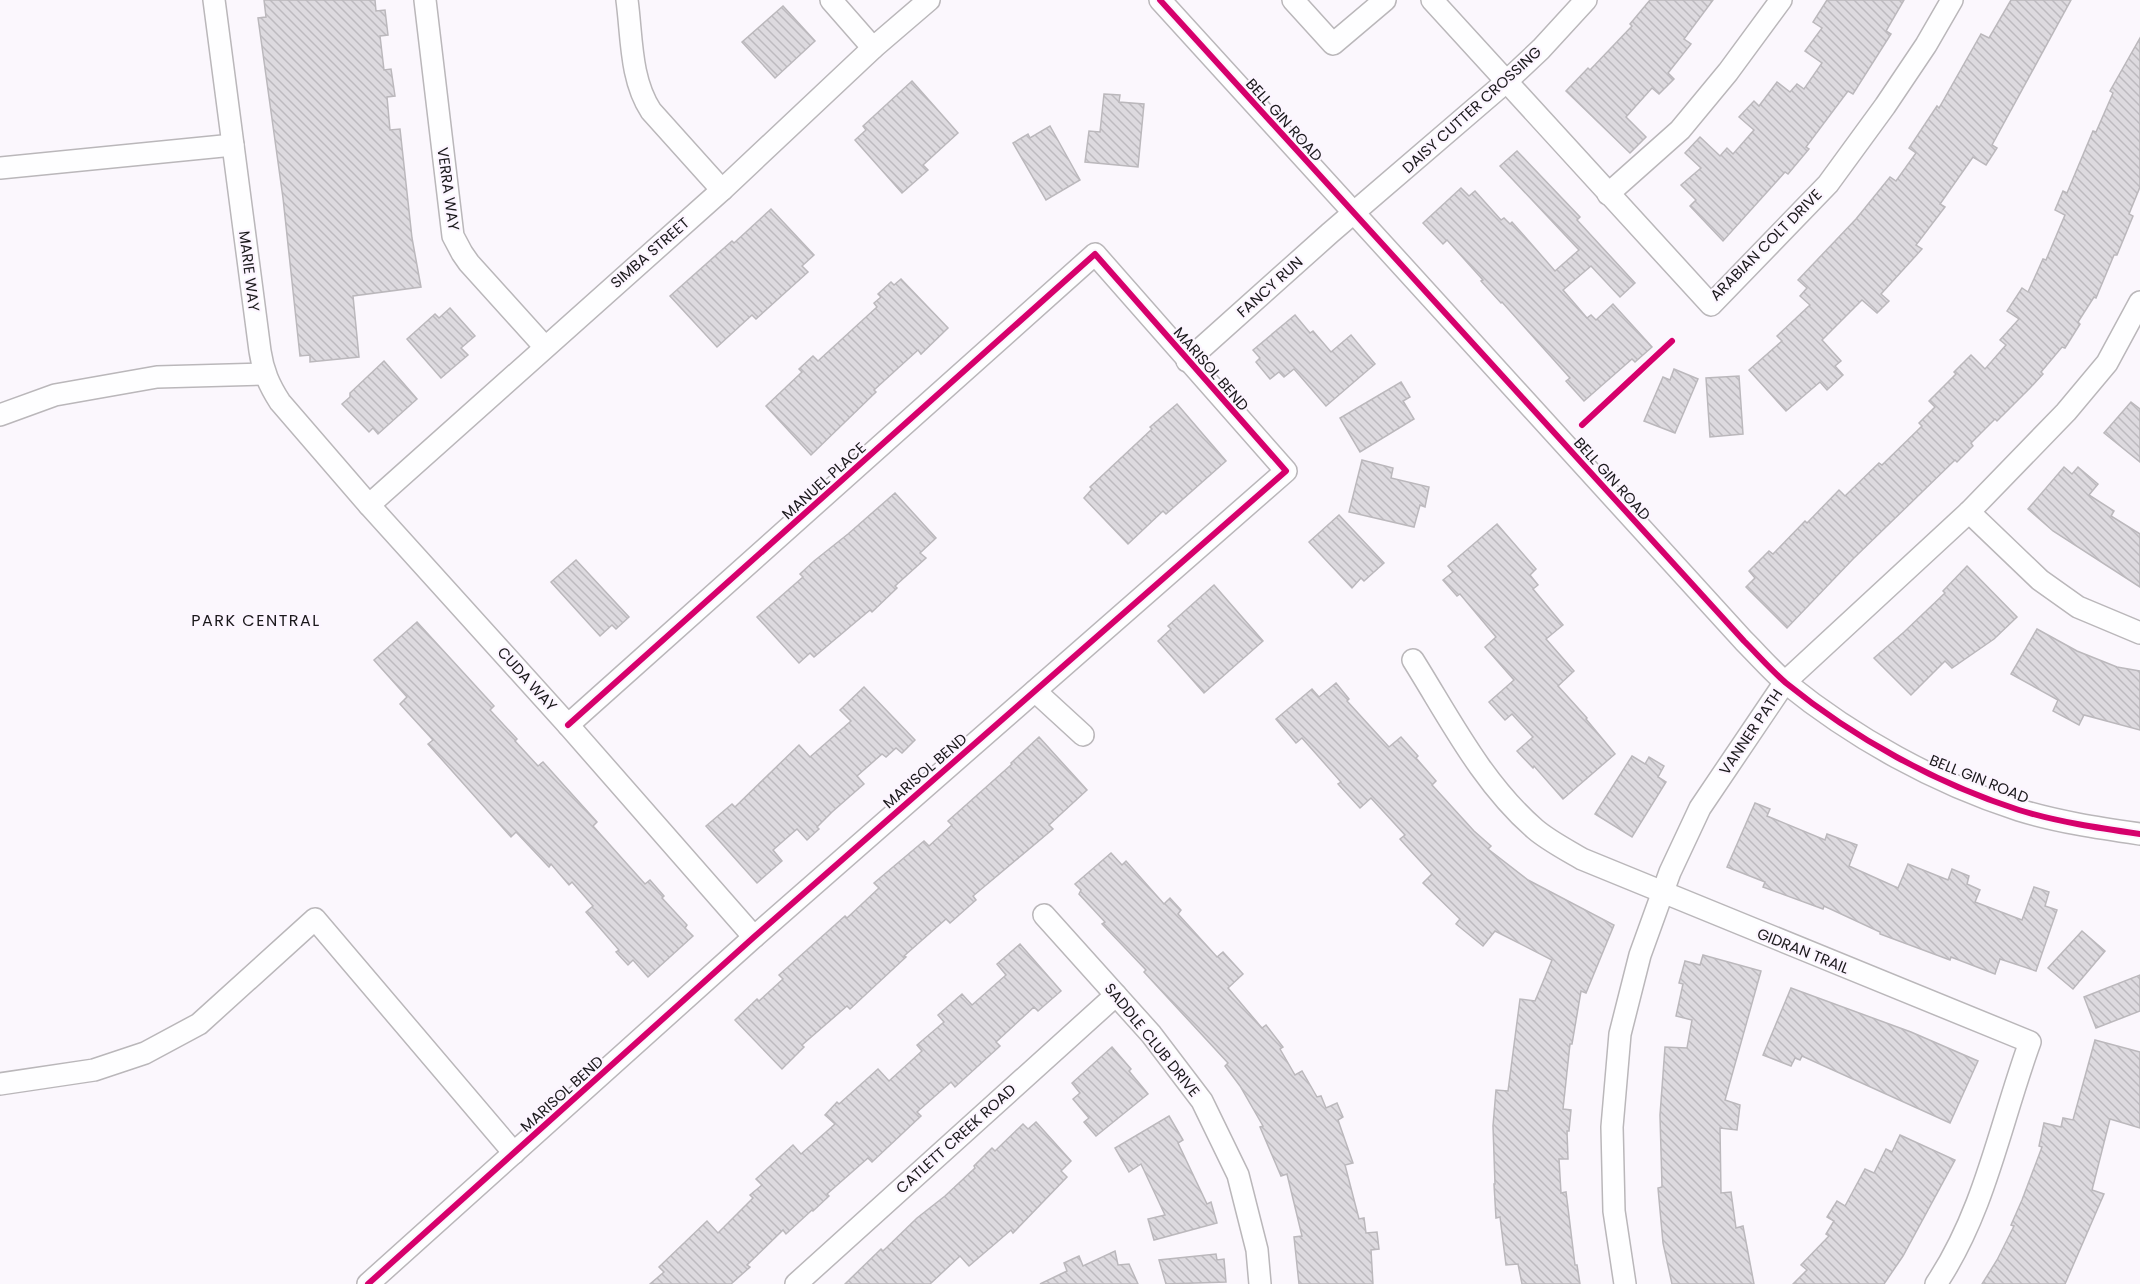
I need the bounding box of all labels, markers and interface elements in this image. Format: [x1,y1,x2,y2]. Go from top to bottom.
street label: DAISY CUTTER CROSSING [1397,41,1546,178]
street label: BELL GIN ROAD [1241,73,1327,166]
street label: VERRA WAY [432,146,465,232]
street label: ARABIAN COLT DRIVE [1705,184,1826,305]
street label: SIMBA STREET [606,212,694,293]
street label: MARIE WAY [234,229,265,313]
street label: FANCY RUN [1232,251,1307,322]
street label: MARISOL BEND [1169,322,1254,415]
street label: BELL GIN ROAD [1569,432,1655,525]
street label: MANUEL PLACE [777,437,870,524]
district label: PARK CENTRAL [191,609,321,632]
street label: CUDA WAY [493,642,562,716]
street label: VANNER PATH [1714,685,1787,779]
street label: MARISOL BEND [878,728,971,813]
street label: BELL GIN ROAD [1926,749,2032,808]
street label: GIDRAN TRAIL [1754,923,1853,979]
street label: SADDLE CLUB DRIVE [1100,978,1205,1101]
street label: MARISOL BEND [516,1051,608,1137]
street label: CATLETT CREEK ROAD [891,1079,1020,1198]

